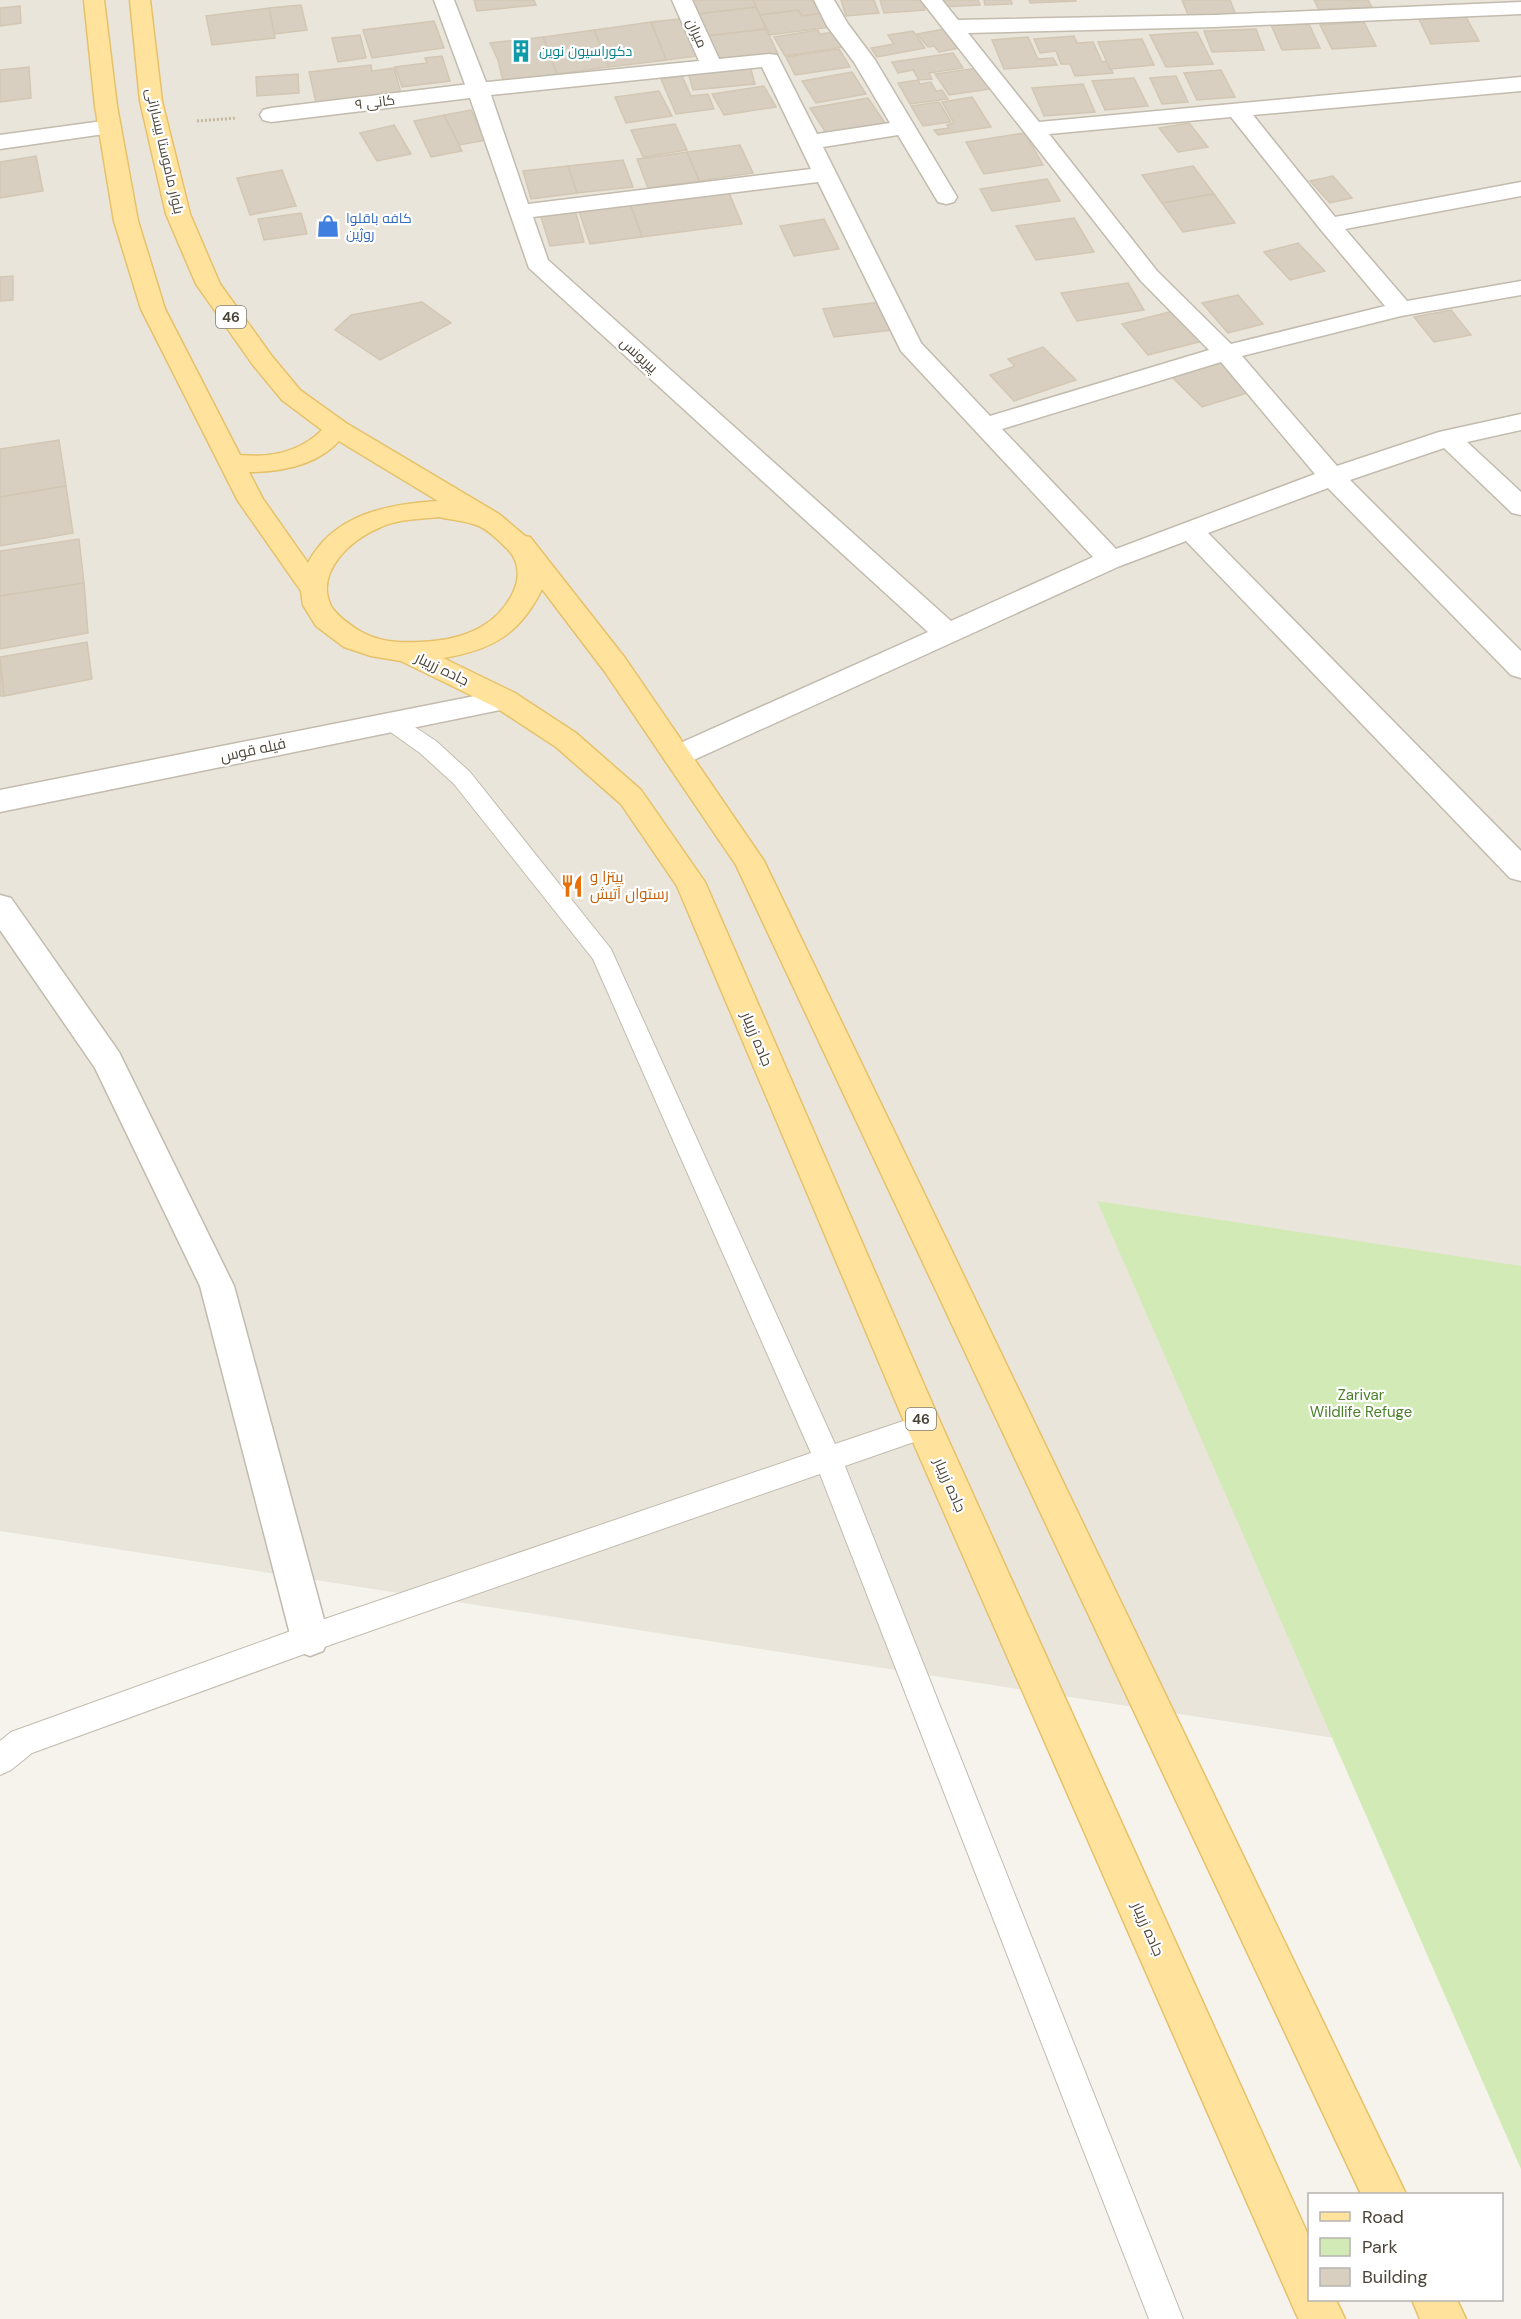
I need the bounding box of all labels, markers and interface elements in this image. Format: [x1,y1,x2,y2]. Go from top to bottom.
street label: میران [683,15,711,51]
building icon: دکوراسیون نوین [508,38,534,64]
place label: دکوراسیون نوین [539,42,632,60]
street label: بلوار ماموستا بیسارانی [142,86,188,216]
street label: کانی ۹ [354,91,396,113]
place label: کافه باقلوا روژین [346,209,412,243]
shop icon: کافه باقلوا روژین [315,213,341,239]
road number: 46 [216,306,246,328]
street label: پیریونس [616,333,662,378]
street label: جاده زریبار [411,647,472,691]
street label: فیله قوس [218,733,288,767]
place label: پیتزا و رستوان آتیش [590,867,669,904]
restaurant icon: پیتزا و رستوان آتیش [559,873,585,899]
street label: جاده زریبار [736,1008,777,1069]
park label: Zarivar Wildlife Refuge [1310,1385,1412,1422]
road number: 46 [906,1408,936,1430]
street label: جاده زریبار [929,1454,971,1515]
street label: جاده زریبار [1127,1898,1169,1959]
legend [1308,2193,1503,2301]
text: Road [1362,2205,1404,2229]
text: Park [1362,2235,1398,2259]
text: Building [1362,2265,1427,2289]

